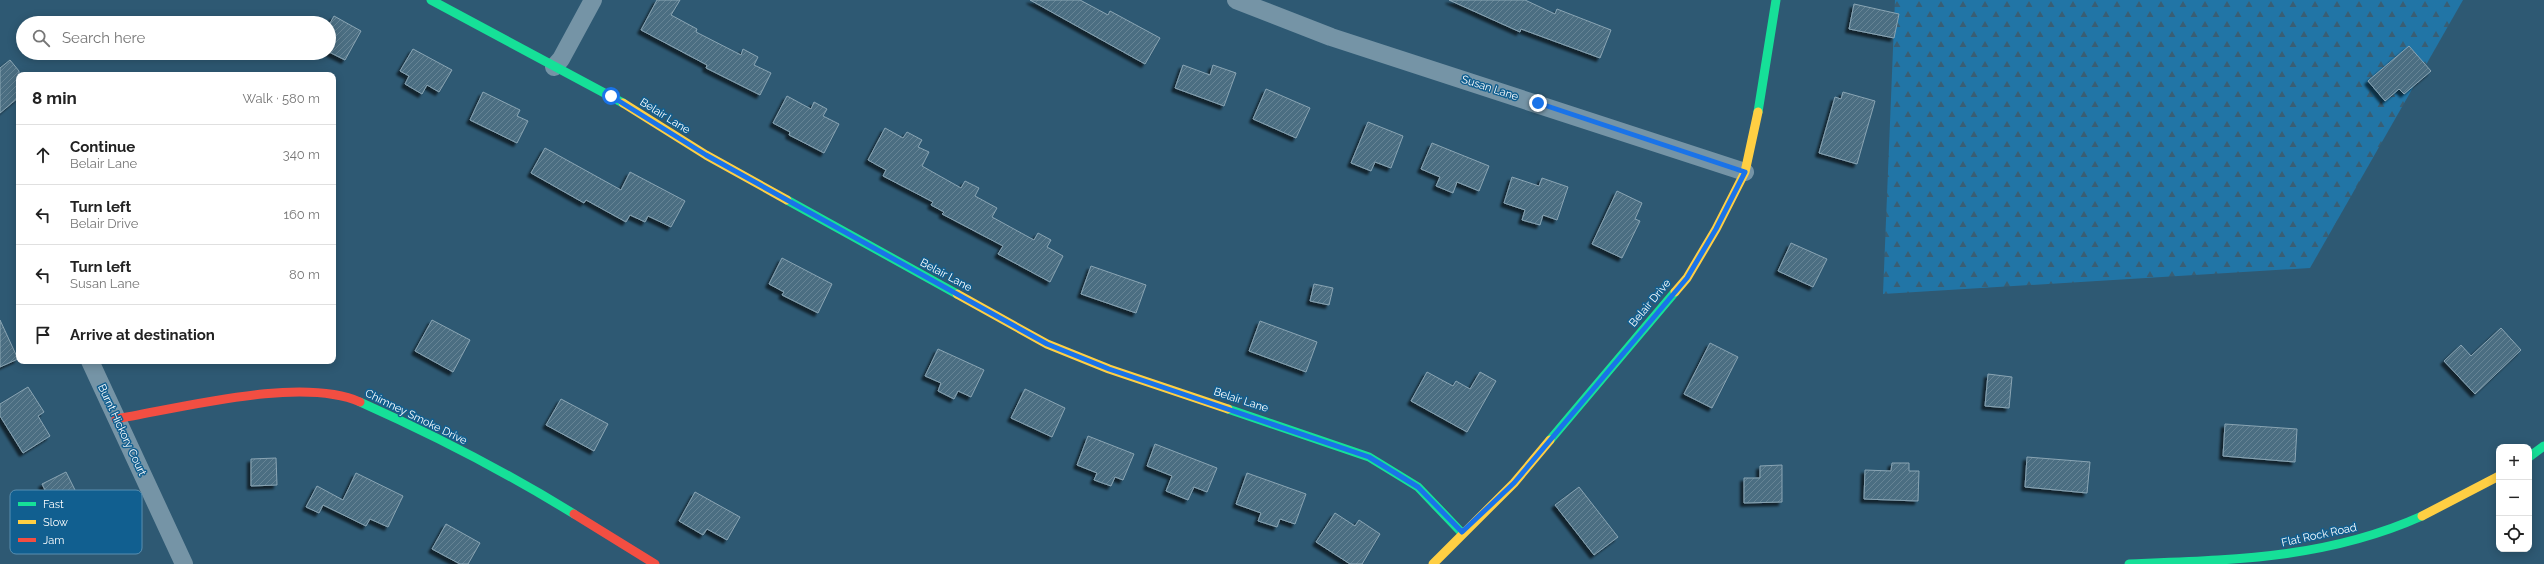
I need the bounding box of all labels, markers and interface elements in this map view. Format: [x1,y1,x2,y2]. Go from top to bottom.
search box [16,16,336,60]
icon: search [30,27,52,49]
text: Search here [62,29,145,47]
street label: Susan Lane [1460,73,1521,103]
route start [602,87,620,105]
text: 8 min [32,88,77,108]
text: Walk · 580 m [242,91,320,106]
route end [1529,94,1547,112]
street label: Belair Lane [637,95,693,137]
text: Continue [70,138,135,156]
icon: ahead [32,144,54,166]
text: 340 m [283,147,320,162]
text: Belair Lane [70,156,137,171]
text: Turn left [70,198,131,216]
icon: left [32,204,54,226]
text: 160 m [283,207,320,222]
text: Belair Drive [70,216,138,231]
street label: Belair Lane [918,256,975,294]
text: Turn left [70,258,131,276]
icon: left [32,264,54,286]
text: 80 m [289,267,320,282]
text: Susan Lane [70,276,140,291]
street label: Belair Drive [1626,276,1674,329]
icon: arrive [32,324,54,346]
text: Arrive at destination [70,326,215,344]
street label: Burnt Hickory Court [95,382,149,478]
street label: Belair Lane [1212,385,1271,415]
street label: Chimney Smoke Drive [363,387,470,448]
map controls [2496,444,2532,552]
button: + [2496,444,2532,480]
button: − [2496,480,2532,516]
legend [10,490,142,554]
text: Fast [43,498,64,511]
text: Slow [43,516,68,529]
button: locate [2496,516,2532,552]
street label: Flat Rock Road [2280,521,2358,549]
text: Jam [43,534,64,547]

